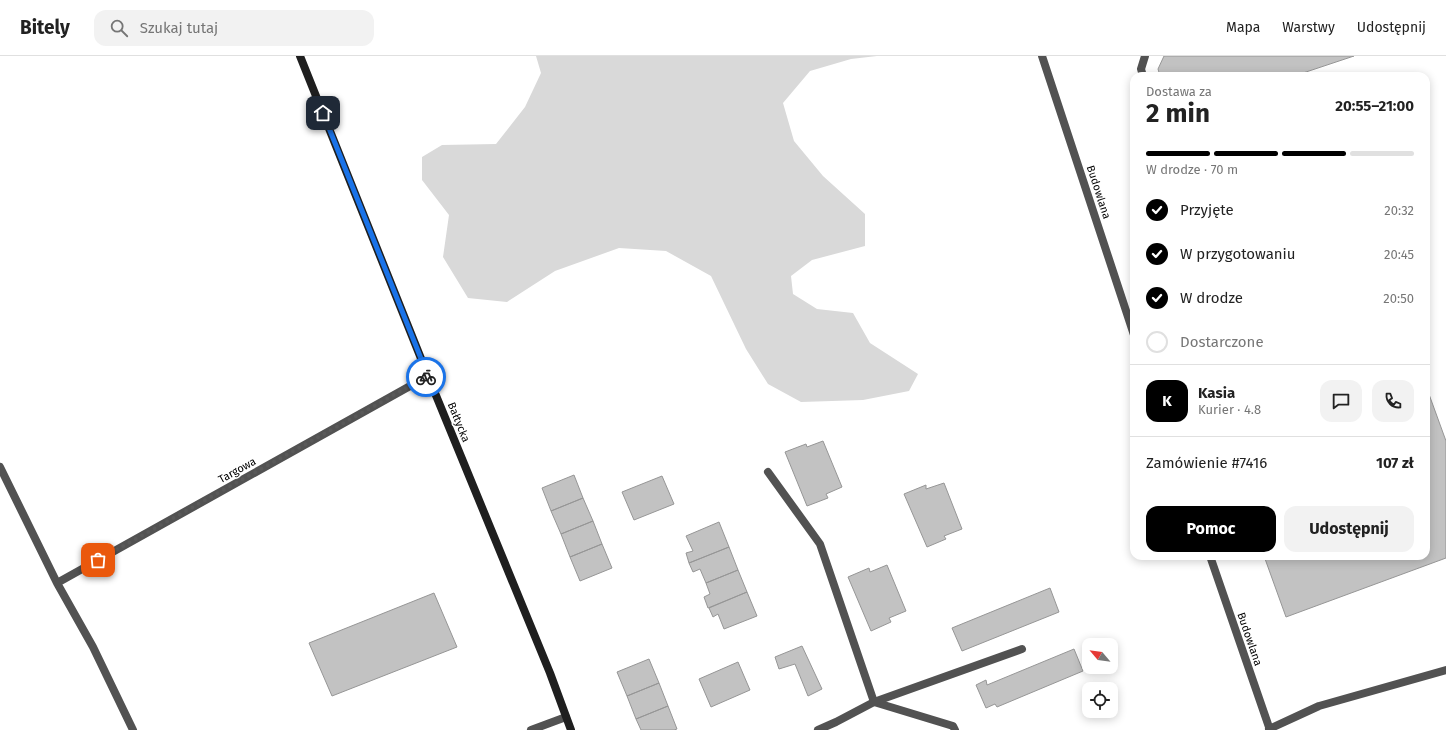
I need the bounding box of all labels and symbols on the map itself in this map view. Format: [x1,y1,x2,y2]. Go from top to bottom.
pin [306,96,340,130]
street label: Budowlana [1084,164,1113,221]
courier [406,357,446,397]
street label: Bałtycka [445,400,472,444]
street label: Targowa [216,455,258,486]
pin [81,543,115,577]
street label: Budowlana [1234,611,1265,668]
north arrow [1082,638,1118,674]

